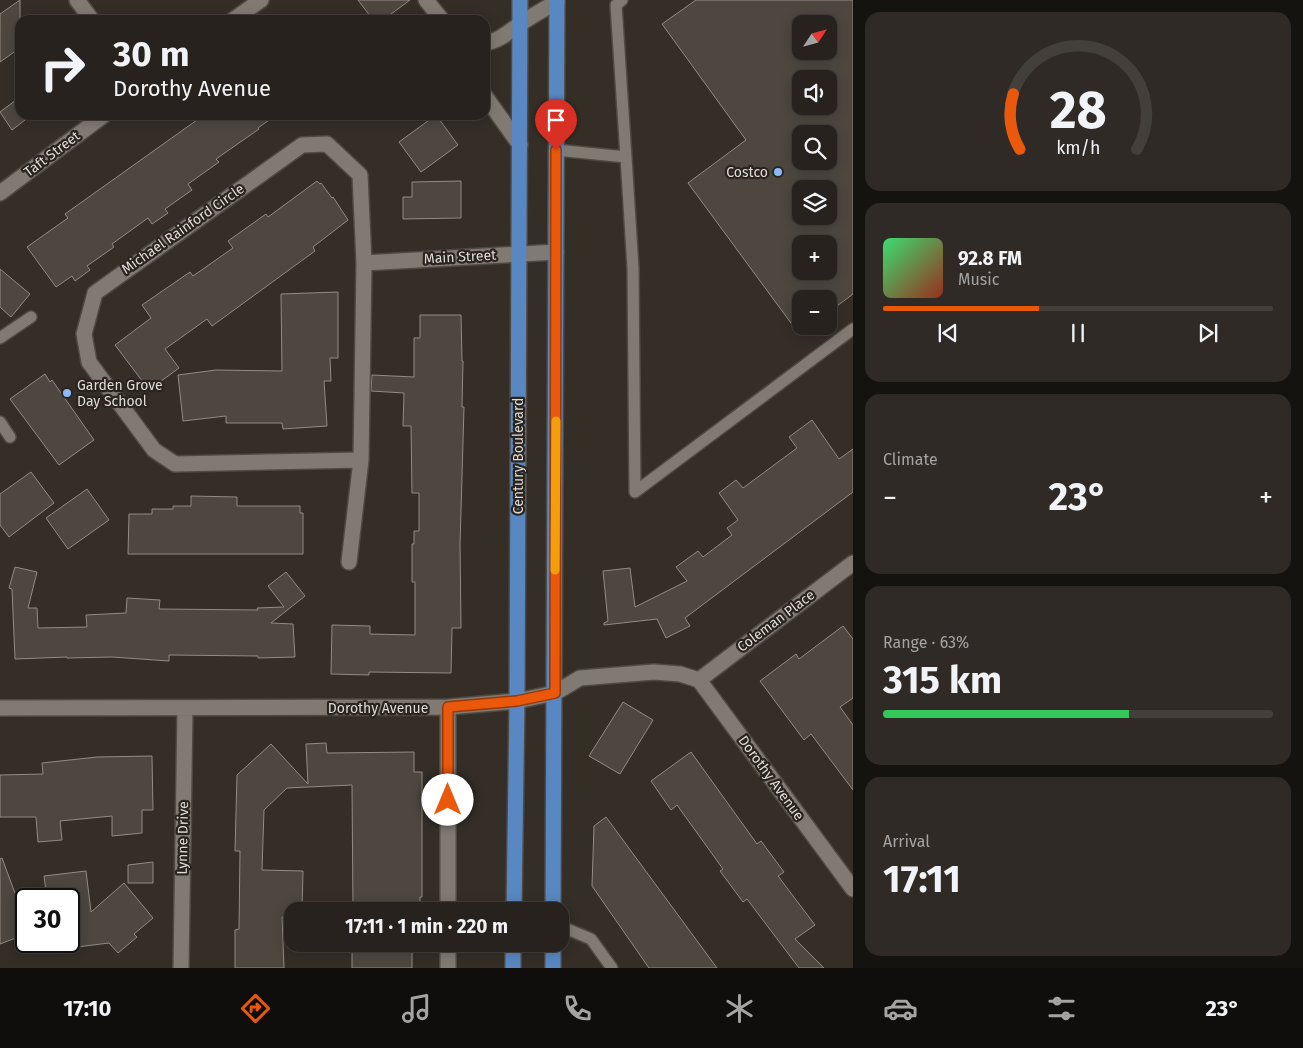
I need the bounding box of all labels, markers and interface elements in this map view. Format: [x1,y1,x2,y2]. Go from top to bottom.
north arrow [792,15,838,60]
map controls [792,15,837,335]
text: 30 m [113,33,190,75]
icon: right [30,35,95,100]
button: sound [792,70,837,115]
text: Dorothy Avenue [113,75,271,102]
text: 28 [1049,79,1107,142]
pin [535,99,577,150]
icon: arrive [542,106,570,134]
button: search [792,125,837,170]
street label: Taft Street [21,127,84,181]
text: km/h [1056,137,1100,159]
place label: Costco [726,164,768,181]
marker: Costco [772,166,784,178]
street label: Michael Rainford Circle [118,180,248,278]
button: layers [792,180,837,225]
button: + [792,235,837,280]
street label: Main Street [423,247,498,267]
text: 92.8 FM [958,247,1022,270]
text: Music [958,270,999,289]
button: − [792,290,837,335]
icon: previous [934,319,962,347]
icon: pause [1064,319,1092,347]
icon: next [1194,319,1222,347]
place label: Garden Grove Day School [77,377,163,410]
marker: Garden Grove Day School [61,387,73,399]
street label: Century Boulevard [510,398,527,514]
text: Climate [883,450,938,469]
text: 23° [1049,474,1108,520]
text: − [883,481,897,514]
text: + [1259,481,1273,514]
street label: Coleman Place [734,586,818,656]
text: Range · 63% [883,633,969,652]
text: 315 km [883,657,1002,703]
street label: Dorothy Avenue [328,700,428,717]
street label: Dorothy Avenue [735,732,807,824]
position arrow [421,773,473,825]
street label: Lynne Drive [174,801,192,875]
text: Arrival [883,832,930,851]
text: 17:11 [883,856,961,902]
speed limit sign: 30 [15,888,80,953]
text: 17:11 · 1 min · 220 m [345,915,508,938]
icon: directions [238,991,273,1026]
icon: music [399,991,434,1026]
icon: phone [560,991,595,1026]
icon: climate [722,991,757,1026]
icon: car [883,991,918,1026]
icon: filters [1044,991,1079,1026]
text: 17:10 [63,995,111,1022]
text: 23° [1206,995,1240,1022]

